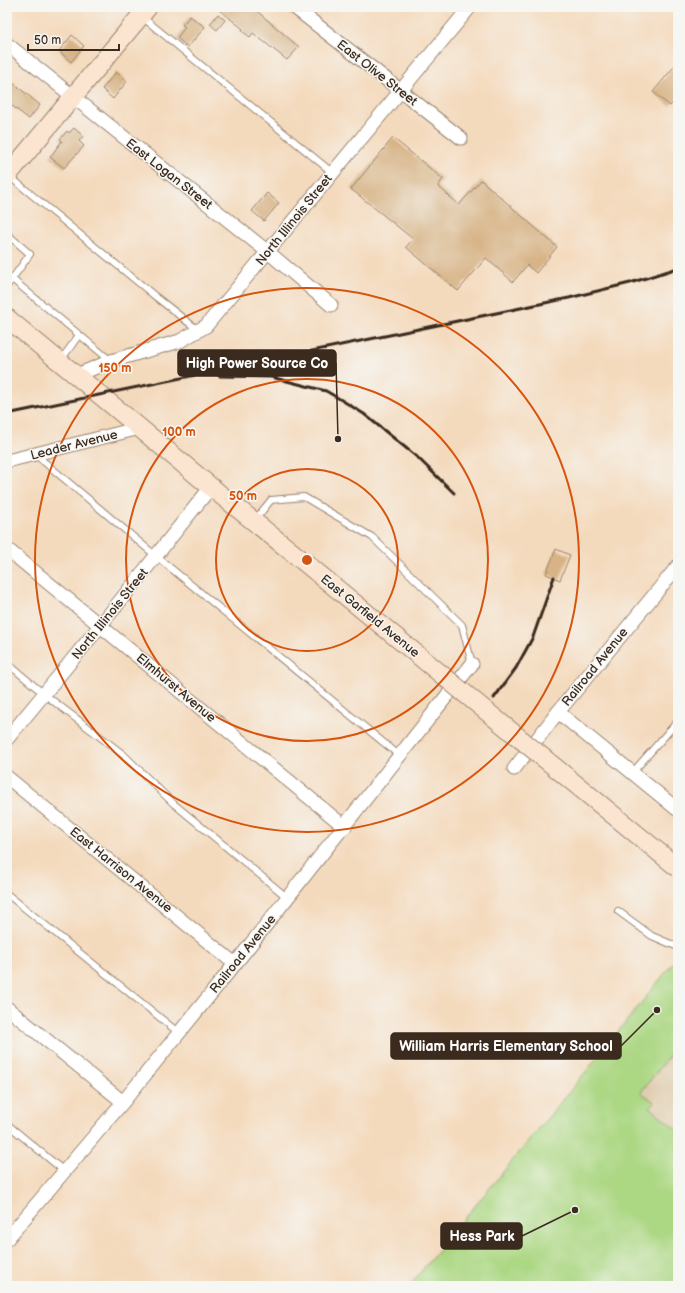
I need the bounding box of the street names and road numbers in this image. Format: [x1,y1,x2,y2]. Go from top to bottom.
street label: East Olive Street [333,37,421,109]
street label: East Logan Street [123,135,215,213]
street label: North Illinois Street [252,171,336,269]
street label: Leader Avenue [29,426,119,464]
street label: North Illinois Street [68,565,152,663]
street label: East Garfield Avenue [317,571,423,661]
street label: Railroad Avenue [558,624,632,709]
street label: Elmhurst Avenue [133,650,219,726]
street label: East Harrison Avenue [66,824,176,916]
street label: Railroad Avenue [206,911,280,996]

